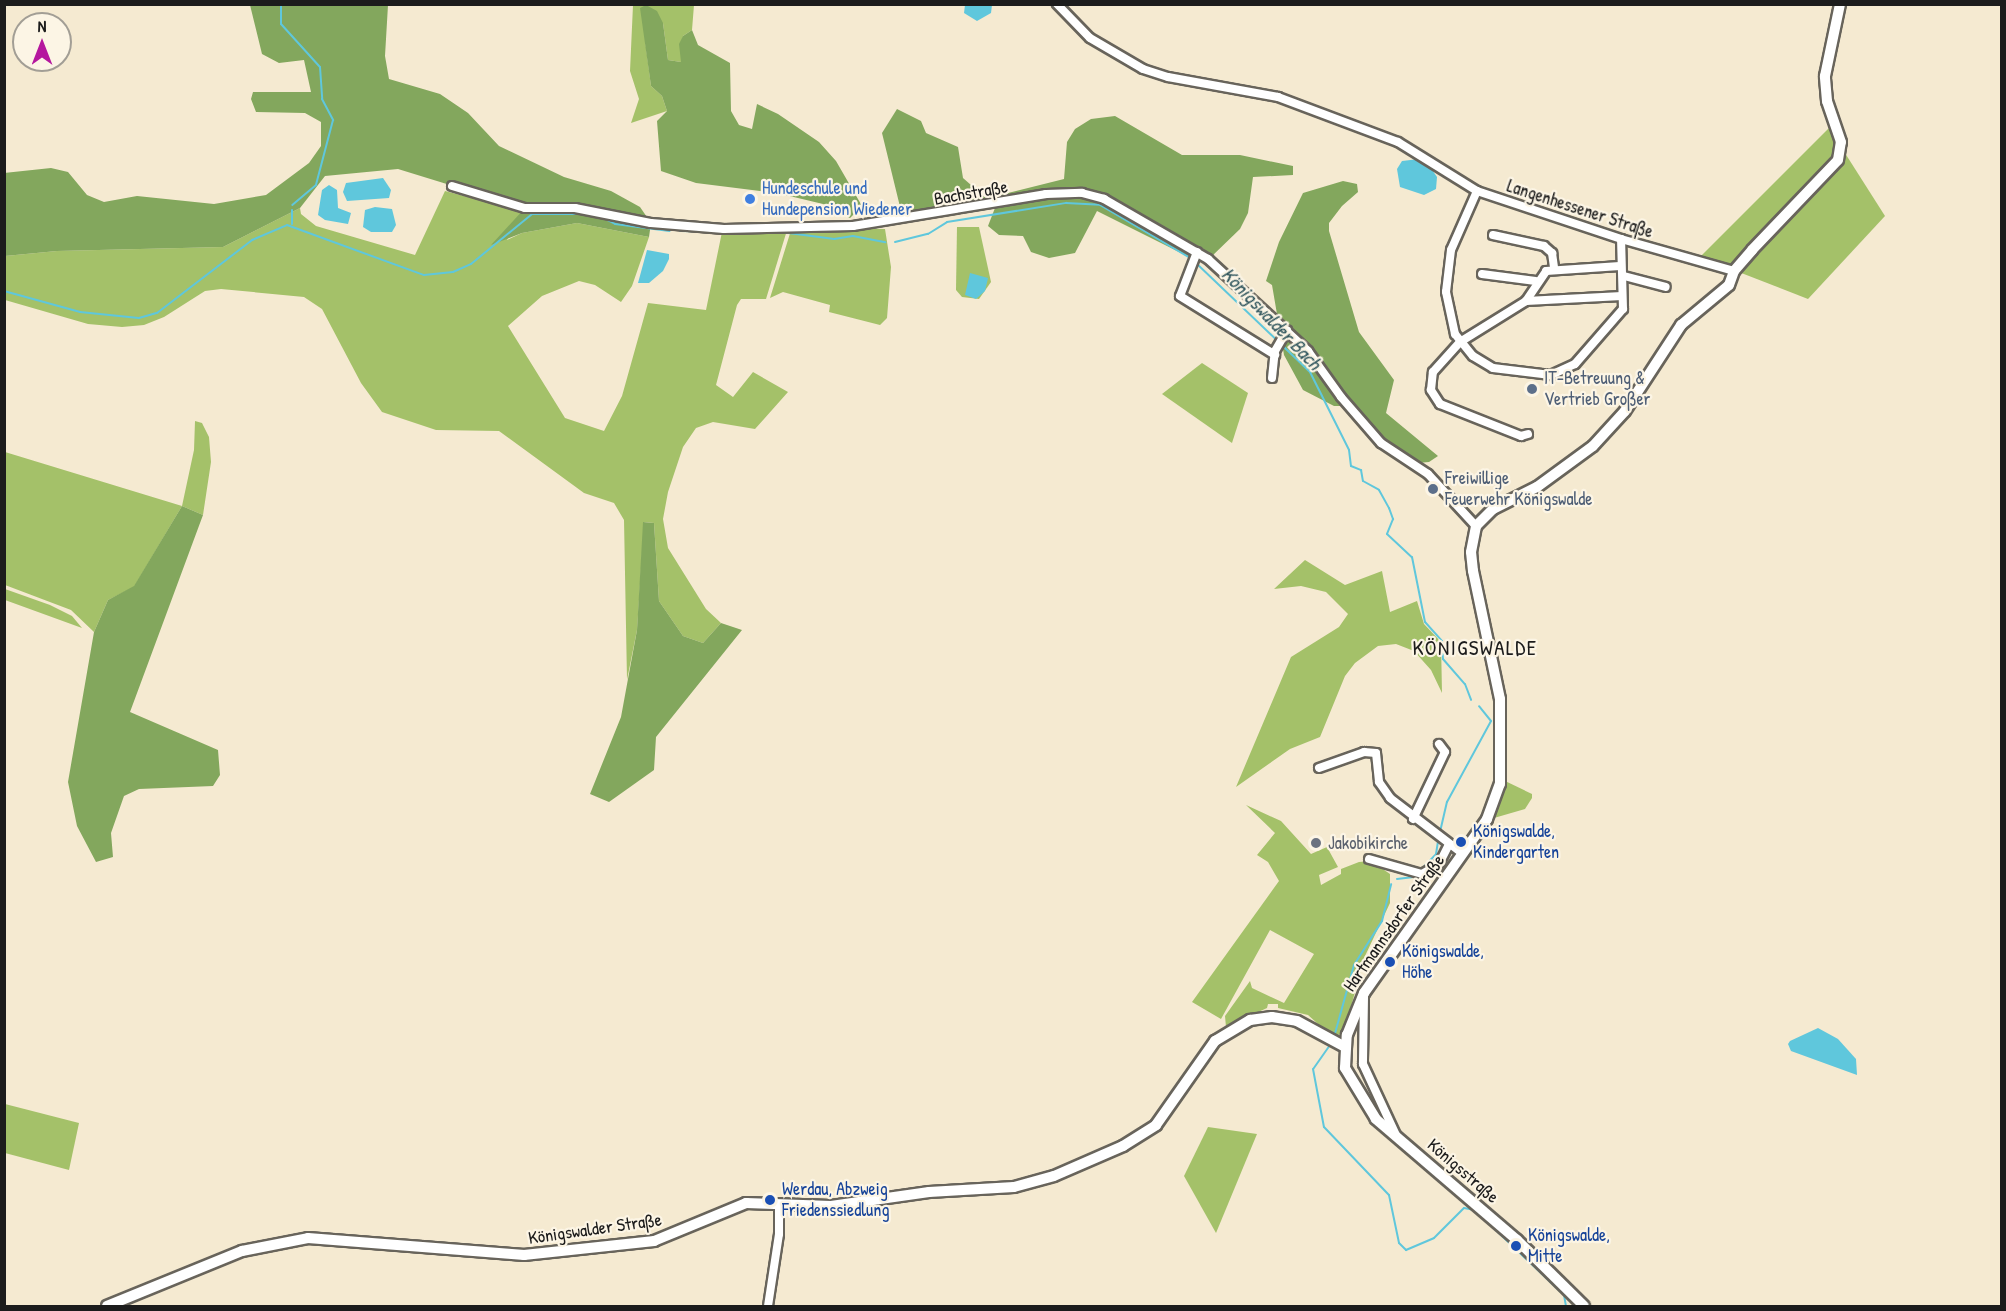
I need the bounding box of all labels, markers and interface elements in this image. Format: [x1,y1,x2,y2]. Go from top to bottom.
north arrow [12,12,72,72]
text: N [38,15,46,37]
street label: Langenhessener Straße [1504,175,1656,243]
street label: Bachstraße [932,176,1010,210]
place label: Hundeschule und Hundepension Wiedener [762,178,912,220]
marker: Hundeschule und Hundepension Wiedener [743,192,757,206]
water label: Königswalder Bach [1217,262,1327,374]
place label: IT-Betreuung & Vertrieb Großer [1544,368,1651,410]
marker: IT-Betreuung & Vertrieb Großer [1525,382,1539,396]
place label: Freiwillige Feuerwehr Königswalde [1445,468,1592,510]
marker: Freiwillige Feuerwehr Königswalde [1426,482,1440,496]
district label: KÖNIGSWALDE [1412,635,1538,661]
place label: Königswalde, Kindergarten [1473,821,1559,864]
place label: Jakobikirche [1328,832,1408,854]
marker: Königswalde, Kindergarten [1454,835,1468,849]
marker: Jakobikirche [1309,836,1323,850]
street label: Hartmannsdorfer Straße [1339,850,1449,996]
place label: Königswalde, Höhe [1402,941,1484,984]
marker: Königswalde, Höhe [1383,955,1397,969]
street label: Königsstraße [1423,1134,1503,1208]
place label: Werdau, Abzweig Friedenssiedlung [782,1179,889,1222]
marker: Werdau, Abzweig Friedenssiedlung [763,1193,777,1207]
street label: Königswalder Straße [527,1209,663,1249]
place label: Königswalde, Mitte [1528,1225,1610,1268]
marker: Königswalde, Mitte [1509,1239,1523,1253]

